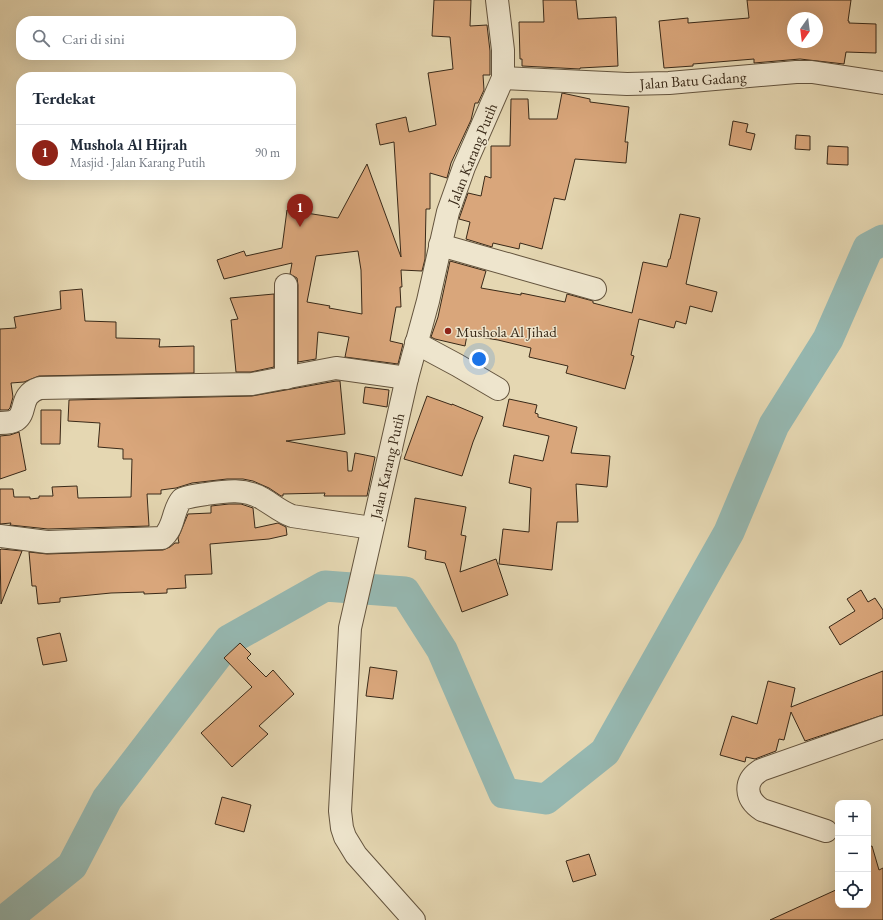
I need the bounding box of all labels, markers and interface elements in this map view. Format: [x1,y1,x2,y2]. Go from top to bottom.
north arrow [787,12,823,48]
search box [16,16,296,60]
icon: search [30,27,52,49]
text: Cari di sini [62,29,125,48]
street label: Jalan Batu Gadang [637,67,747,93]
text: Terdekat [32,87,95,109]
street label: Jalan Karang Putih [442,100,501,210]
text: Mushola Al Hijrah [70,135,187,154]
text: 1 [42,144,48,161]
text: 90 m [255,144,280,161]
text: Masjid · Jalan Karang Putih [70,154,205,171]
pin: 1 [287,194,313,227]
place label: Mushola Al Jihad [456,322,557,341]
marker: Mushola Al Jihad [443,326,453,336]
your location [469,349,489,369]
street label: Jalan Karang Putih [365,411,409,523]
map controls [835,800,871,908]
button: + [835,800,871,836]
button: − [835,836,871,872]
button: locate [835,872,871,908]

